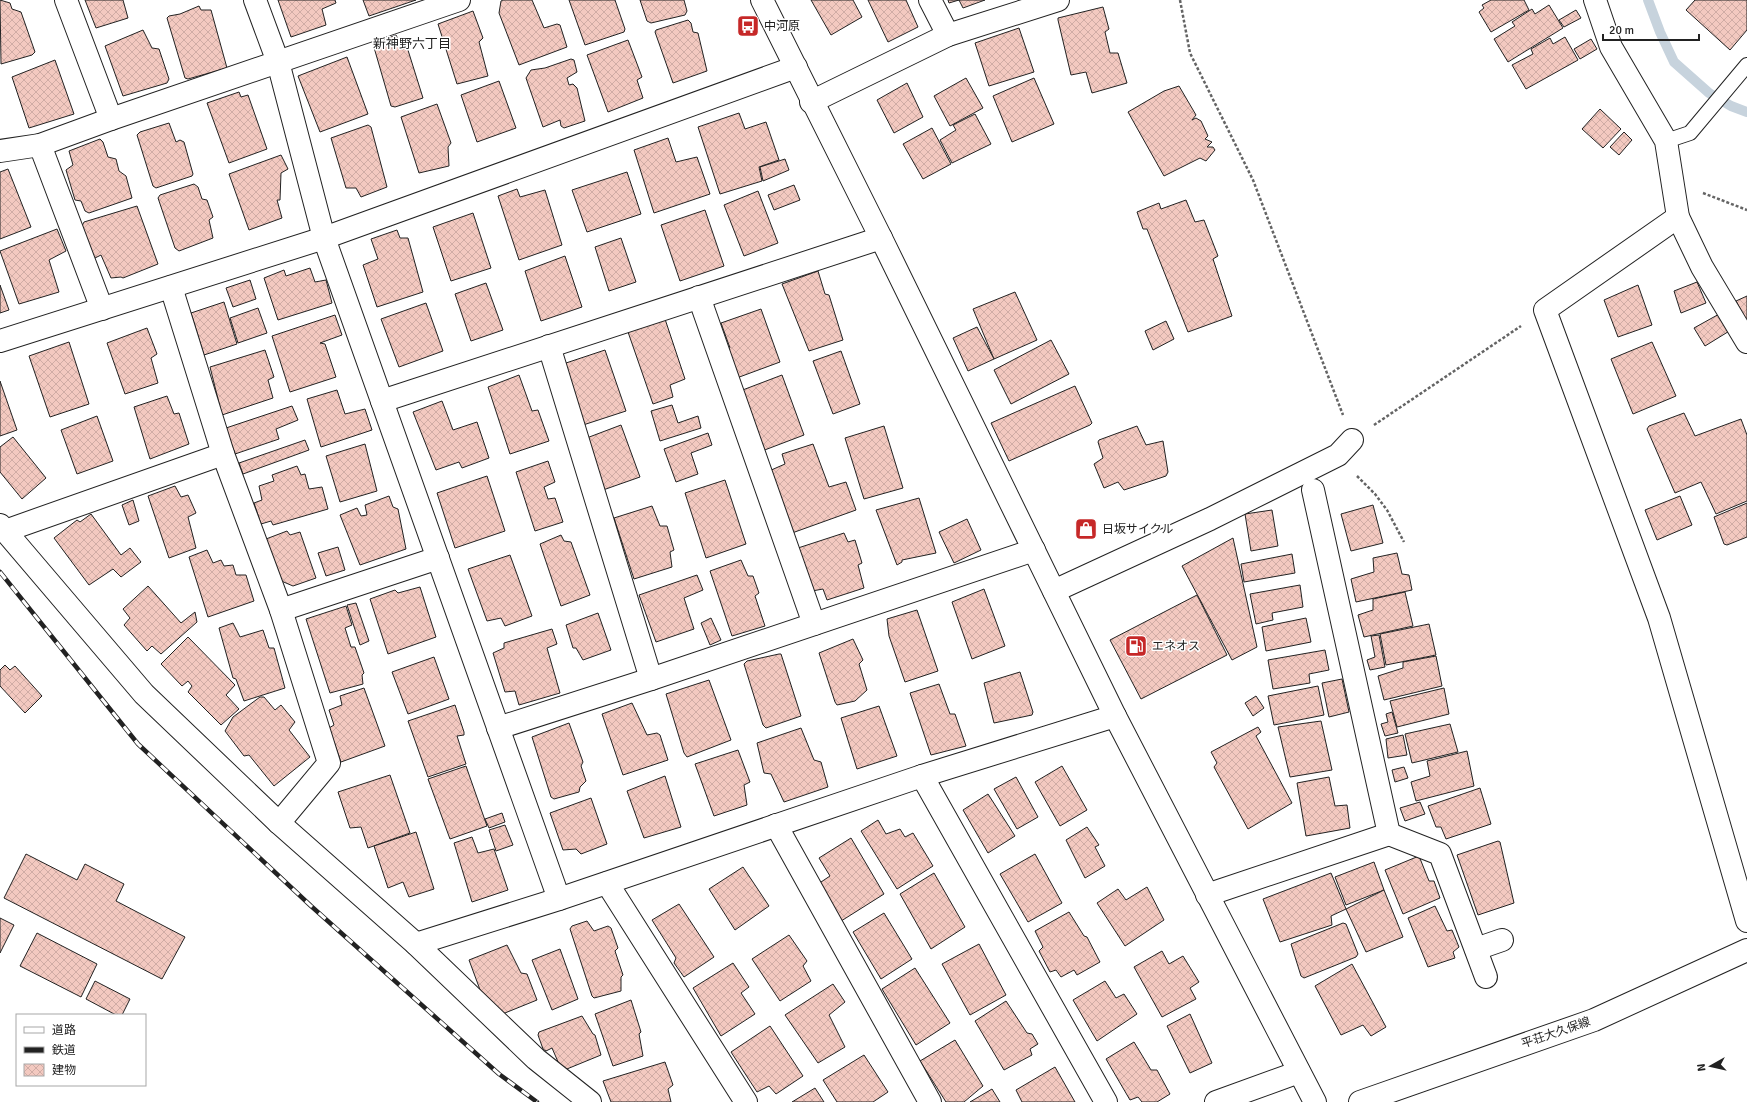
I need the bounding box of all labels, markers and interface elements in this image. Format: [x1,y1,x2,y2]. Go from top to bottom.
bus stop icon: 中河原 [735,13,761,39]
scale bar [1603,16,1699,42]
place label: 中河原 [764,19,800,34]
text: 20 m [1609,23,1634,38]
district label: 新神野六丁目 [373,36,451,52]
shop icon: 日坂サイクル [1073,516,1099,542]
place label: 日坂サイクル [1102,522,1173,537]
fuel station icon: エネオス [1123,633,1149,659]
place label: エネオス [1152,639,1200,654]
legend [16,1014,146,1086]
street label: 平荘大久保線 [1520,1014,1592,1052]
text: 道路 [52,1023,76,1038]
text: 鉄道 [52,1043,76,1058]
north arrow [1691,1046,1731,1086]
text: 建物 [52,1063,76,1078]
text: N [1695,1063,1709,1072]

